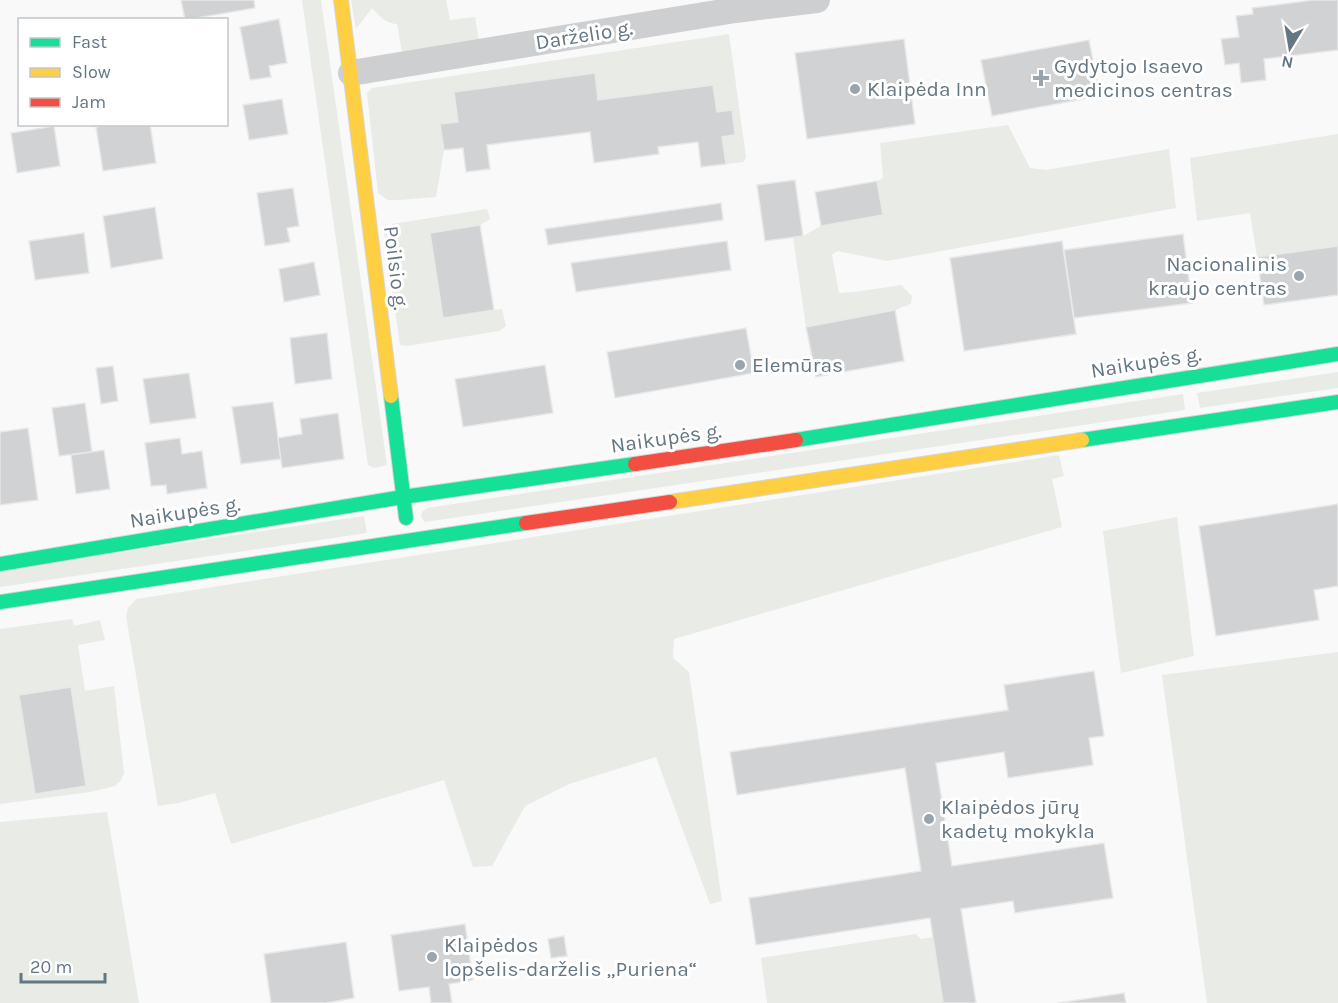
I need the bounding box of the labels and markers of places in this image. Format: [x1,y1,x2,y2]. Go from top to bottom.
place label: Gydytojo Isaevo medicinos centras [1054,54,1233,102]
marker: Gydytojo Isaevo medicinos centras [1032,69,1050,87]
place label: Klaipėda Inn [867,77,987,101]
marker: Klaipėda Inn [848,82,862,96]
place label: Nacionalinis kraujo centras [1148,252,1287,300]
marker: Nacionalinis kraujo centras [1292,269,1306,283]
place label: Elemūras [752,353,843,377]
marker: Elemūras [733,358,747,372]
place label: Klaipėdos jūrų kadetų mokykla [941,795,1095,843]
marker: Klaipėdos jūrų kadetų mokykla [922,812,936,826]
place label: Klaipėdos lopšelis-darželis „Puriena“ [444,933,697,981]
marker: Klaipėdos lopšelis-darželis „Puriena“ [425,950,439,964]

